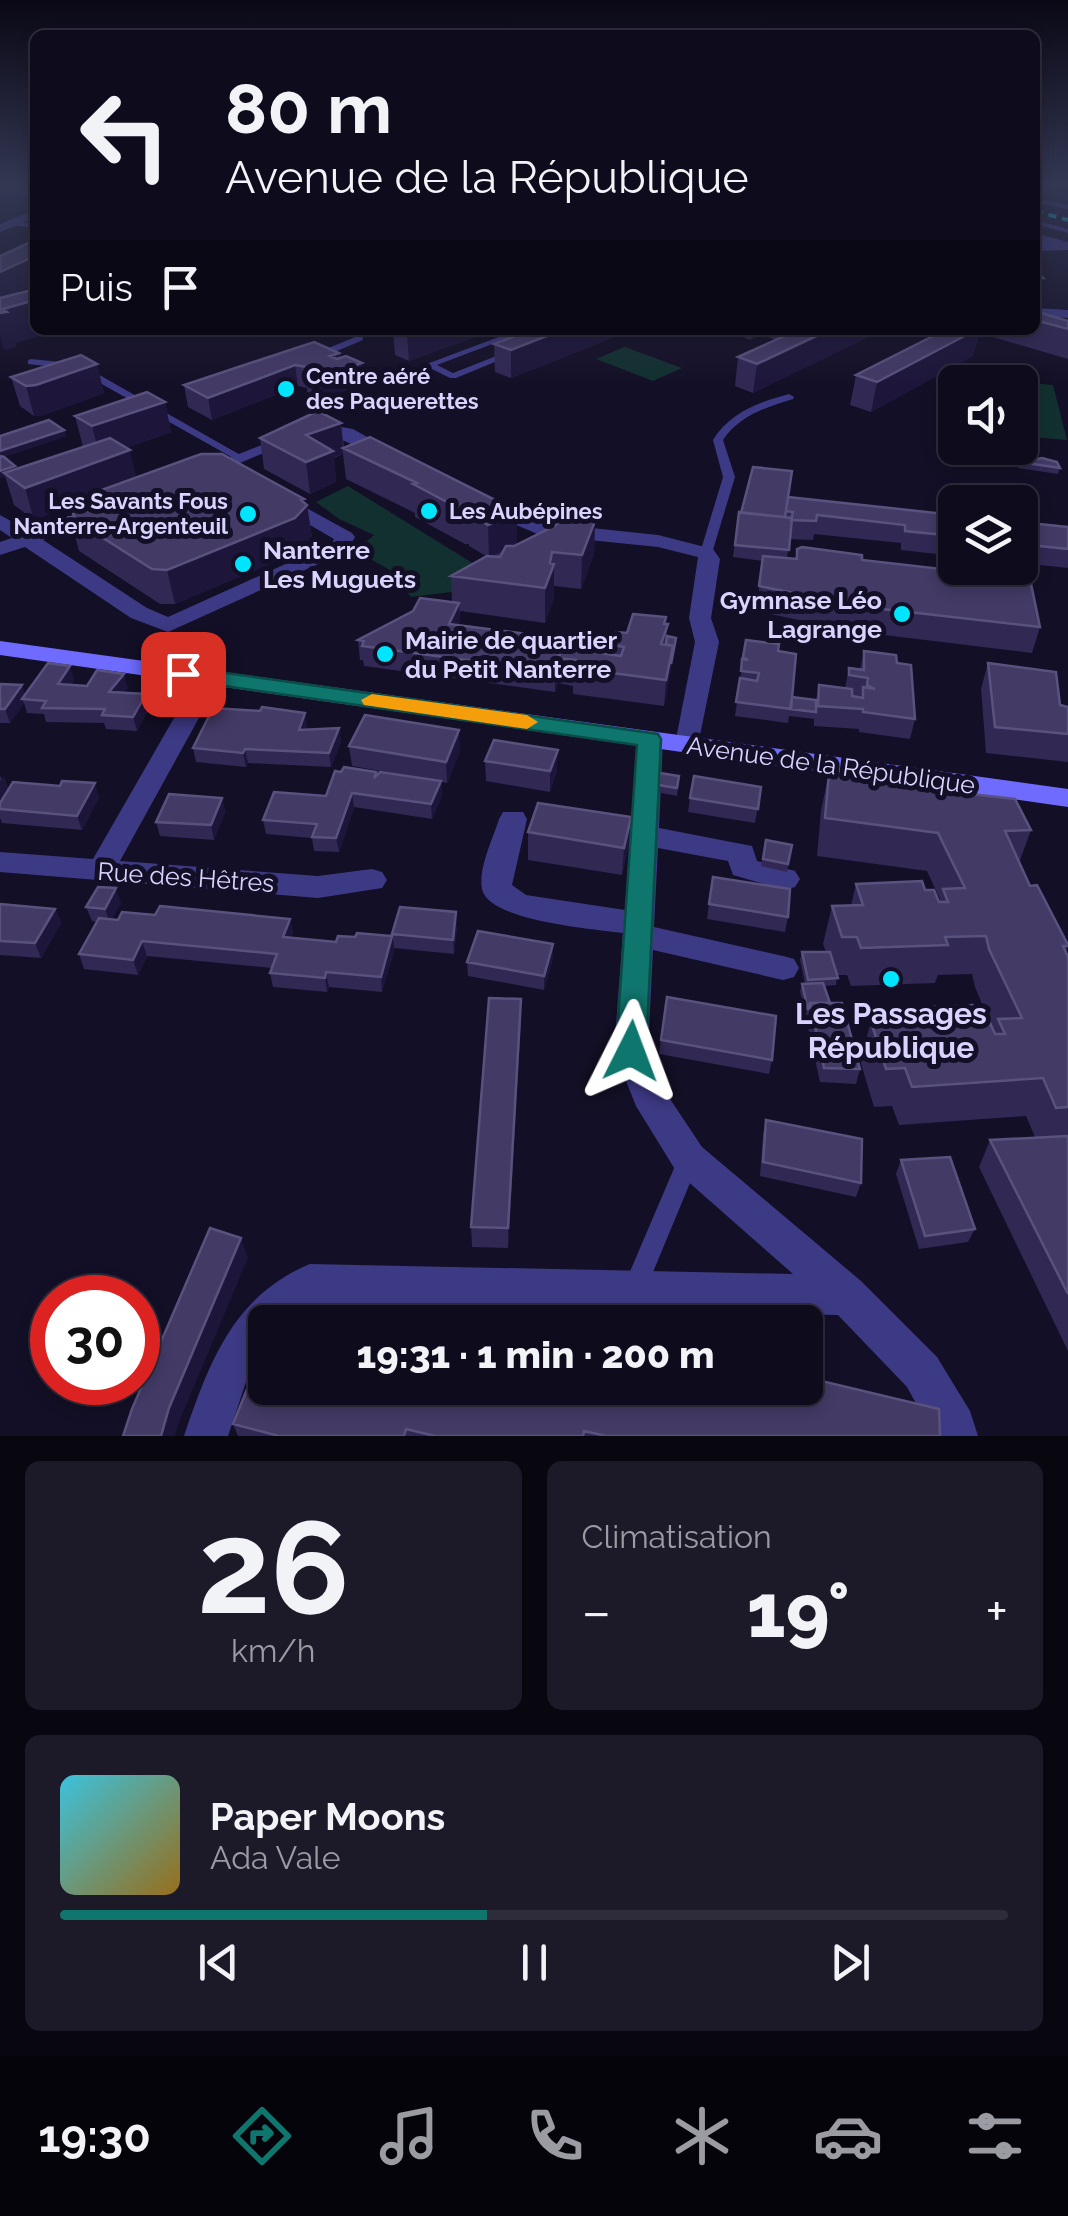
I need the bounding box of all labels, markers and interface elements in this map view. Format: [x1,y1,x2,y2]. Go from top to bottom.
text: 80 m [225,67,392,149]
icon: left [60,70,190,200]
text: Avenue de la République [225,151,749,204]
icon: arrive [153,260,208,315]
text: Puis [60,265,133,310]
place label: Centre aéré des Paquerettes [306,363,479,414]
map controls [938,365,1038,585]
button: sound [938,365,1038,465]
marker: Centre aéré des Paquerettes [275,378,297,400]
button: layers [938,485,1038,585]
place label: Les Savants Fous Nanterre-Argenteuil [14,488,229,539]
place label: Les Aubépines [449,498,603,524]
marker: Les Aubépines [418,500,440,522]
marker: Les Savants Fous Nanterre-Argenteuil [237,503,259,525]
place label: Nanterre Les Muguets [263,535,416,594]
marker: Nanterre Les Muguets [232,553,254,575]
place label: Gymnase Léo Lagrange [720,585,882,644]
marker: Gymnase Léo Lagrange [891,603,913,625]
place label: Mairie de quartier du Petit Nanterre [405,625,618,684]
pin [141,632,226,717]
marker: Mairie de quartier du Petit Nanterre [374,643,396,665]
icon: arrive [156,647,211,702]
street label: Avenue de la République [685,730,977,800]
street label: Rue des Hêtres [97,856,275,898]
marker: Les Passages République [880,968,902,990]
place label: Les Passages République [795,996,987,1065]
position arrow [579,999,683,1103]
speed limit sign: 30 [30,1275,160,1405]
text: 19:31 · 1 min · 200 m [356,1332,715,1377]
text: 26 [197,1491,349,1643]
text: Climatisation [582,1518,772,1555]
text: 19° [747,1566,850,1655]
text: − [582,1579,611,1644]
text: + [985,1579,1008,1644]
text: km/h [231,1632,315,1669]
text: Paper Moons [210,1794,445,1839]
text: Ada Vale [210,1839,341,1876]
icon: previous [191,1935,246,1990]
icon: pause [507,1935,562,1990]
icon: next [823,1935,878,1990]
icon: directions [227,2101,297,2171]
icon: music [374,2101,444,2171]
icon: phone [520,2101,590,2171]
icon: climate [667,2101,737,2171]
icon: car [813,2101,883,2171]
icon: filters [960,2101,1030,2171]
text: 19:30 [38,2110,151,2163]

